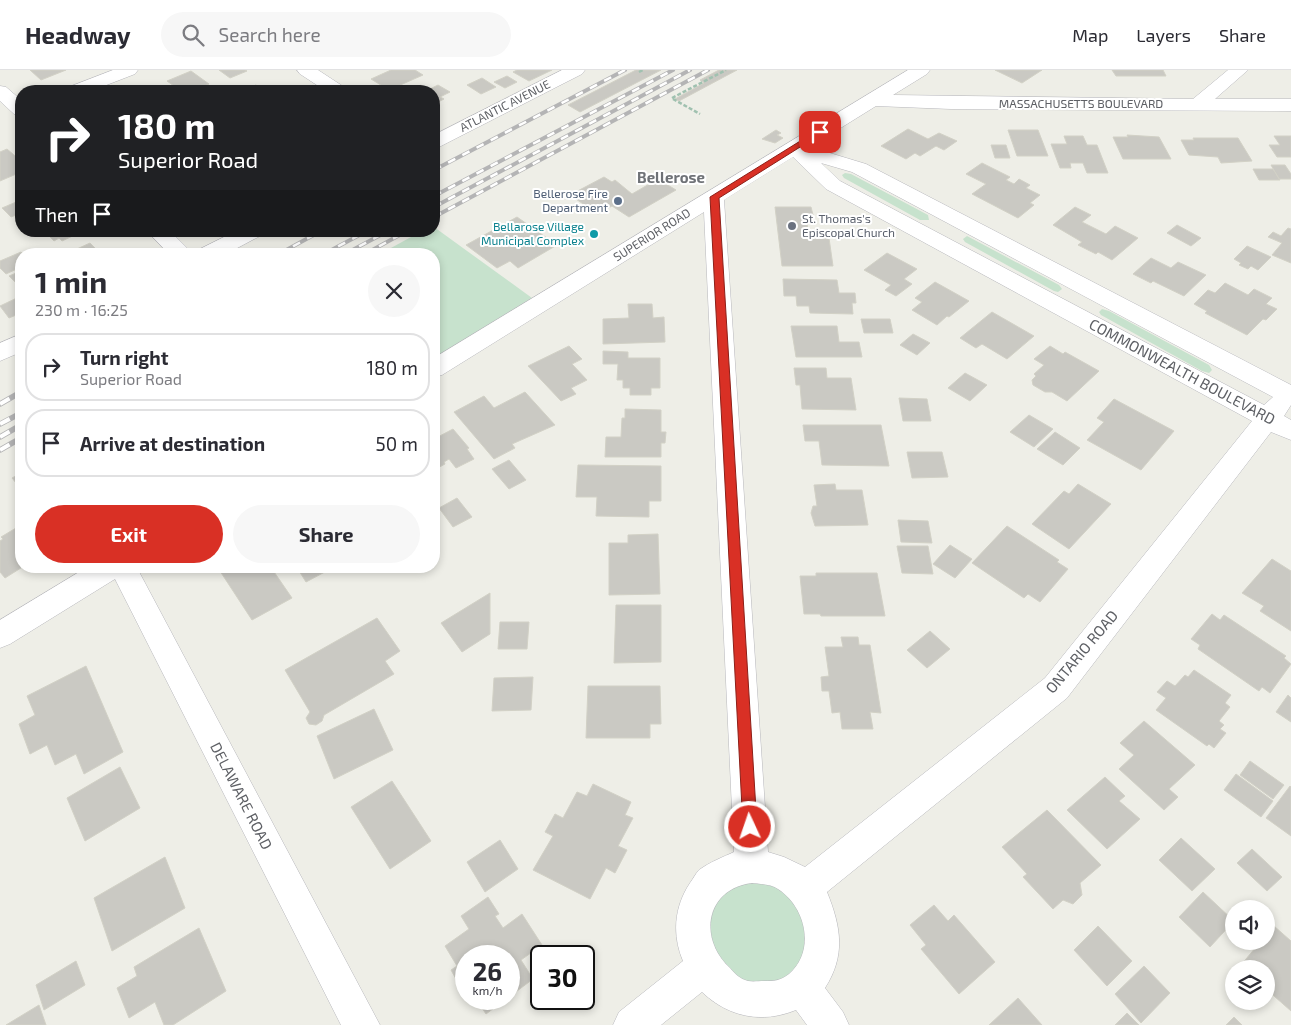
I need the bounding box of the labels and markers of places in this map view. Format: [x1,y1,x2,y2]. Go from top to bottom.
pin [799,111,841,153]
place label: Bellerose Fire Department [533,186,608,214]
marker: Bellerose Fire Department [612,195,624,207]
place label: St. Thomas's Episcopal Church [802,211,895,239]
place label: Bellarose Village Municipal Complex [481,219,585,247]
marker: St. Thomas's Episcopal Church [786,220,798,232]
marker: Bellarose Village Municipal Complex [588,228,600,240]

